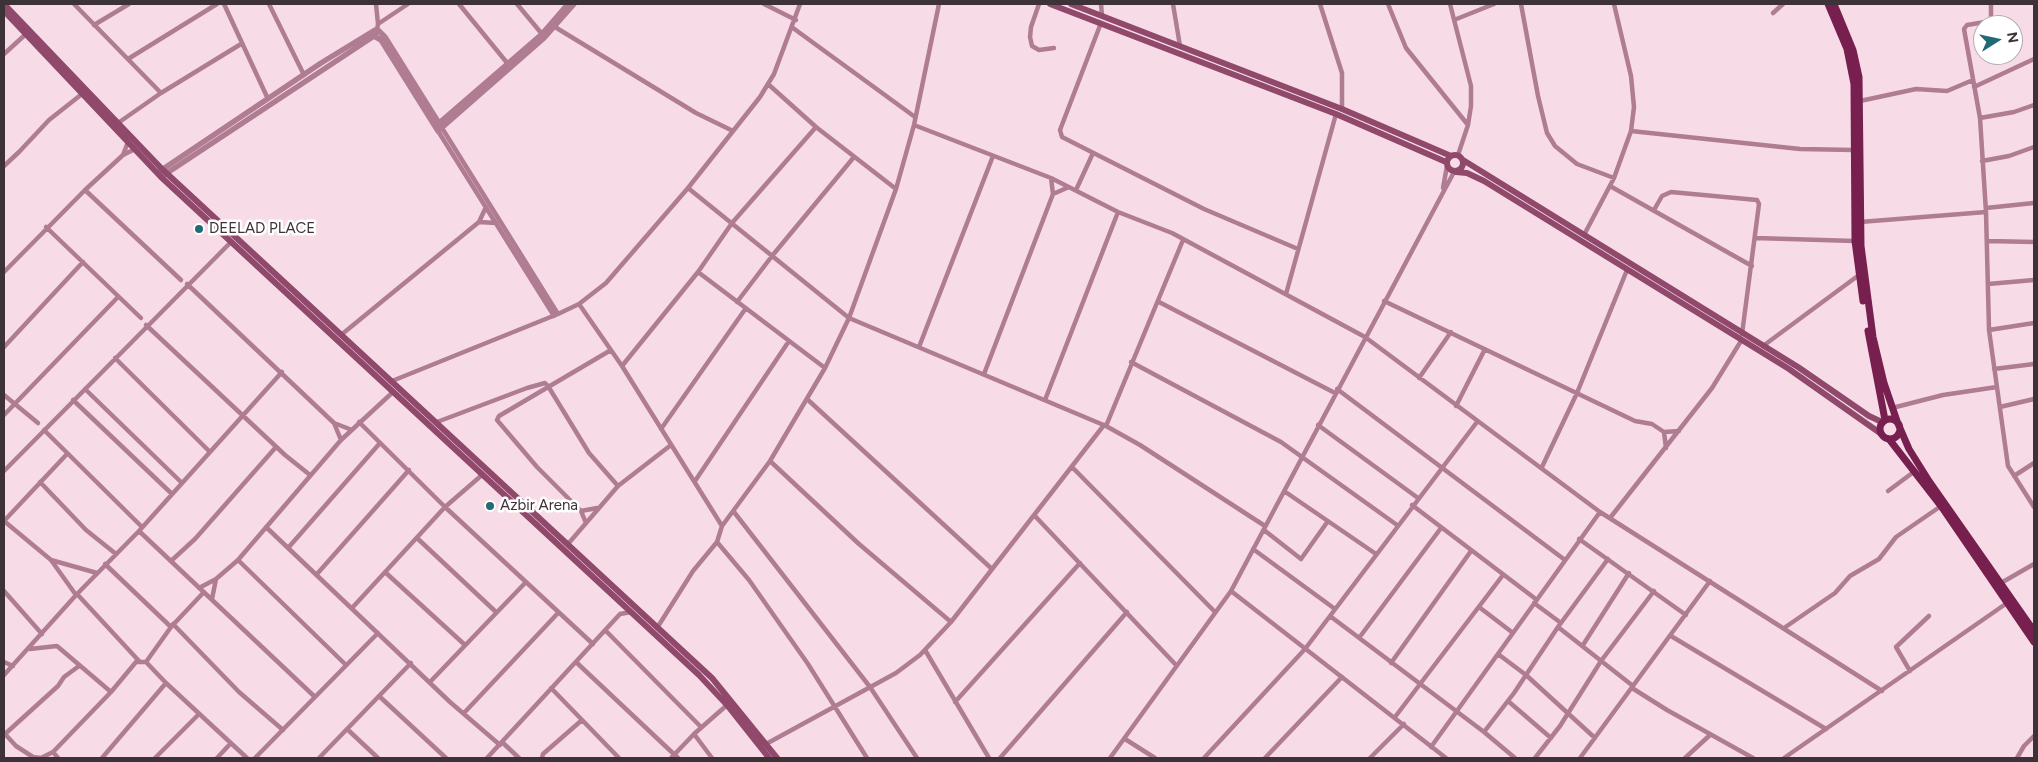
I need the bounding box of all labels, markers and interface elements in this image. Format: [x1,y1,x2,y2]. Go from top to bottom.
north arrow [1973,15,2023,65]
text: N [2003,31,2022,44]
place label: DEELAD PLACE [209,220,315,238]
marker: DEELAD PLACE [193,223,205,235]
place label: Azbir Arena [500,497,578,515]
marker: Azbir Arena [484,500,496,512]

